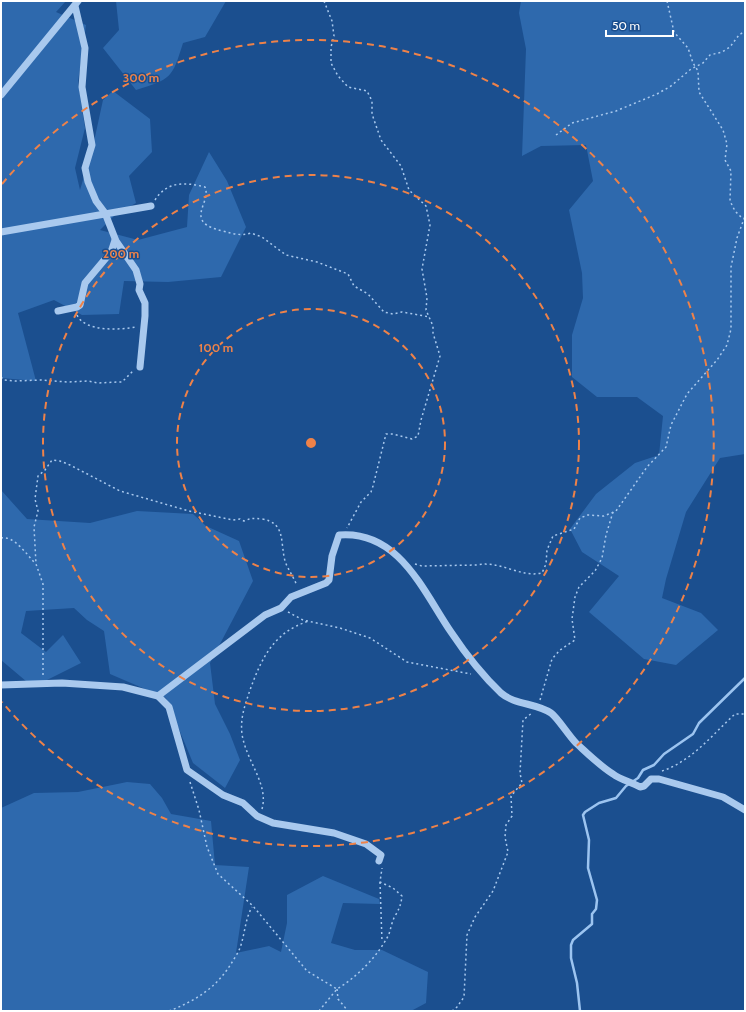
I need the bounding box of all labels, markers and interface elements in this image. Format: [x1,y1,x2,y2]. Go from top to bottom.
scale bar [606,12,673,38]
text: 50 m [612,18,640,33]
text: 300 m [123,70,159,85]
text: 200 m [103,246,139,261]
text: 100 m [199,340,233,355]
centre of rings [304,436,318,450]

